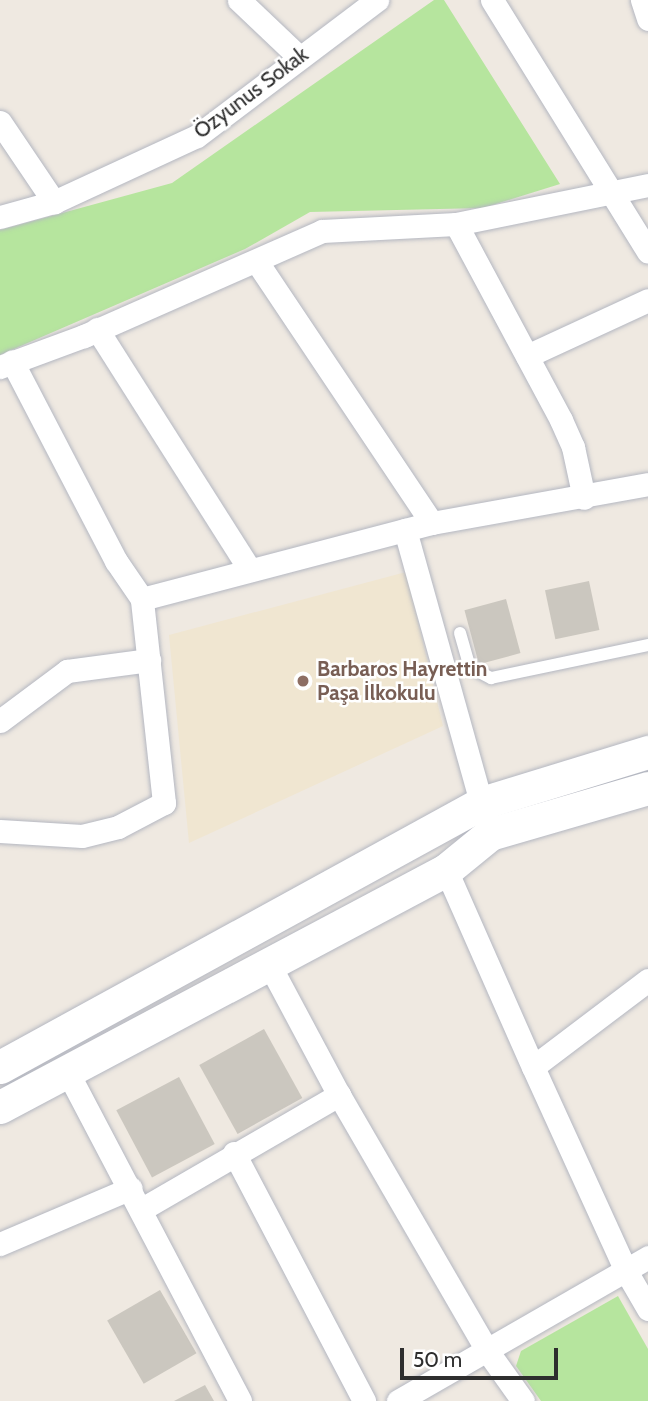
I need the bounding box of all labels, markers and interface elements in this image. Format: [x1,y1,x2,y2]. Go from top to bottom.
street label: Özyunus Sokak [189,42,313,144]
place label: Barbaros Hayrettin Paşa İlkokulu [317,656,487,706]
marker: Barbaros Hayrettin Paşa İlkokulu [295,673,311,689]
scale bar [403,1334,560,1378]
text: 50 m [413,1347,462,1372]

